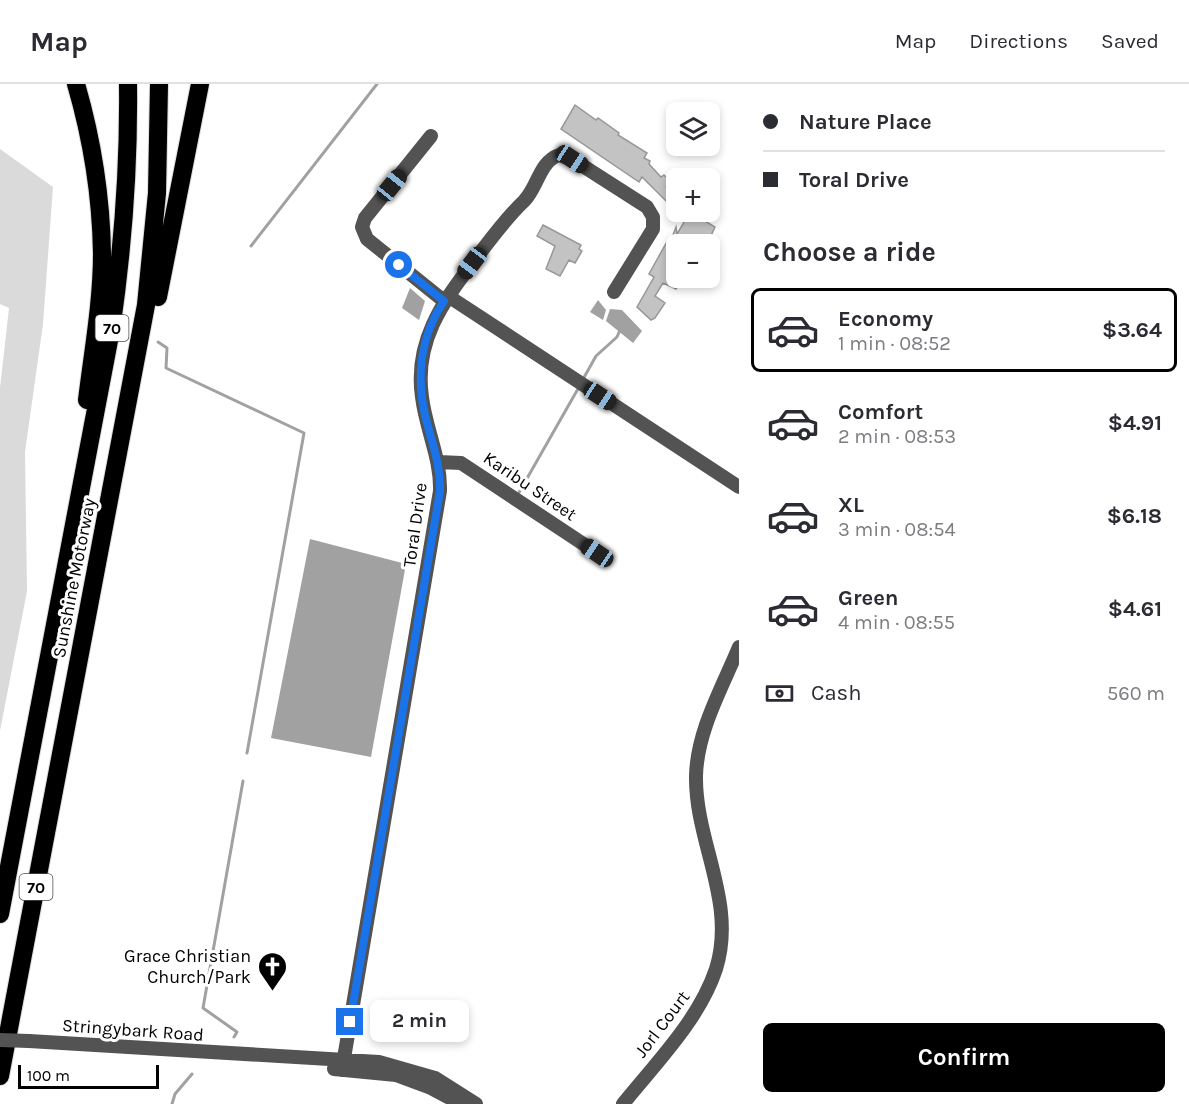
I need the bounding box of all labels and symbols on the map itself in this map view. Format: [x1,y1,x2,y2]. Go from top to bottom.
car [552,142,592,176]
car [374,165,410,205]
car [454,243,490,283]
route start [385,251,412,278]
road number: 70 [96,315,128,341]
car [580,379,620,413]
street label: Karibu Street [479,447,581,525]
street label: Toral Drive [398,481,432,569]
street label: Sunshine Motorway [48,496,100,660]
car [577,535,617,571]
road number: 70 [20,874,52,900]
place label: Grace Christian Church/Park [124,945,251,988]
church icon: Grace Christian Church/Park [256,950,288,992]
street label: Jorl Court [630,986,694,1062]
callout: 2 min [371,1001,470,1043]
route end [336,1008,363,1035]
street label: Stringybark Road [61,1014,205,1046]
scale bar [18,1062,159,1090]

